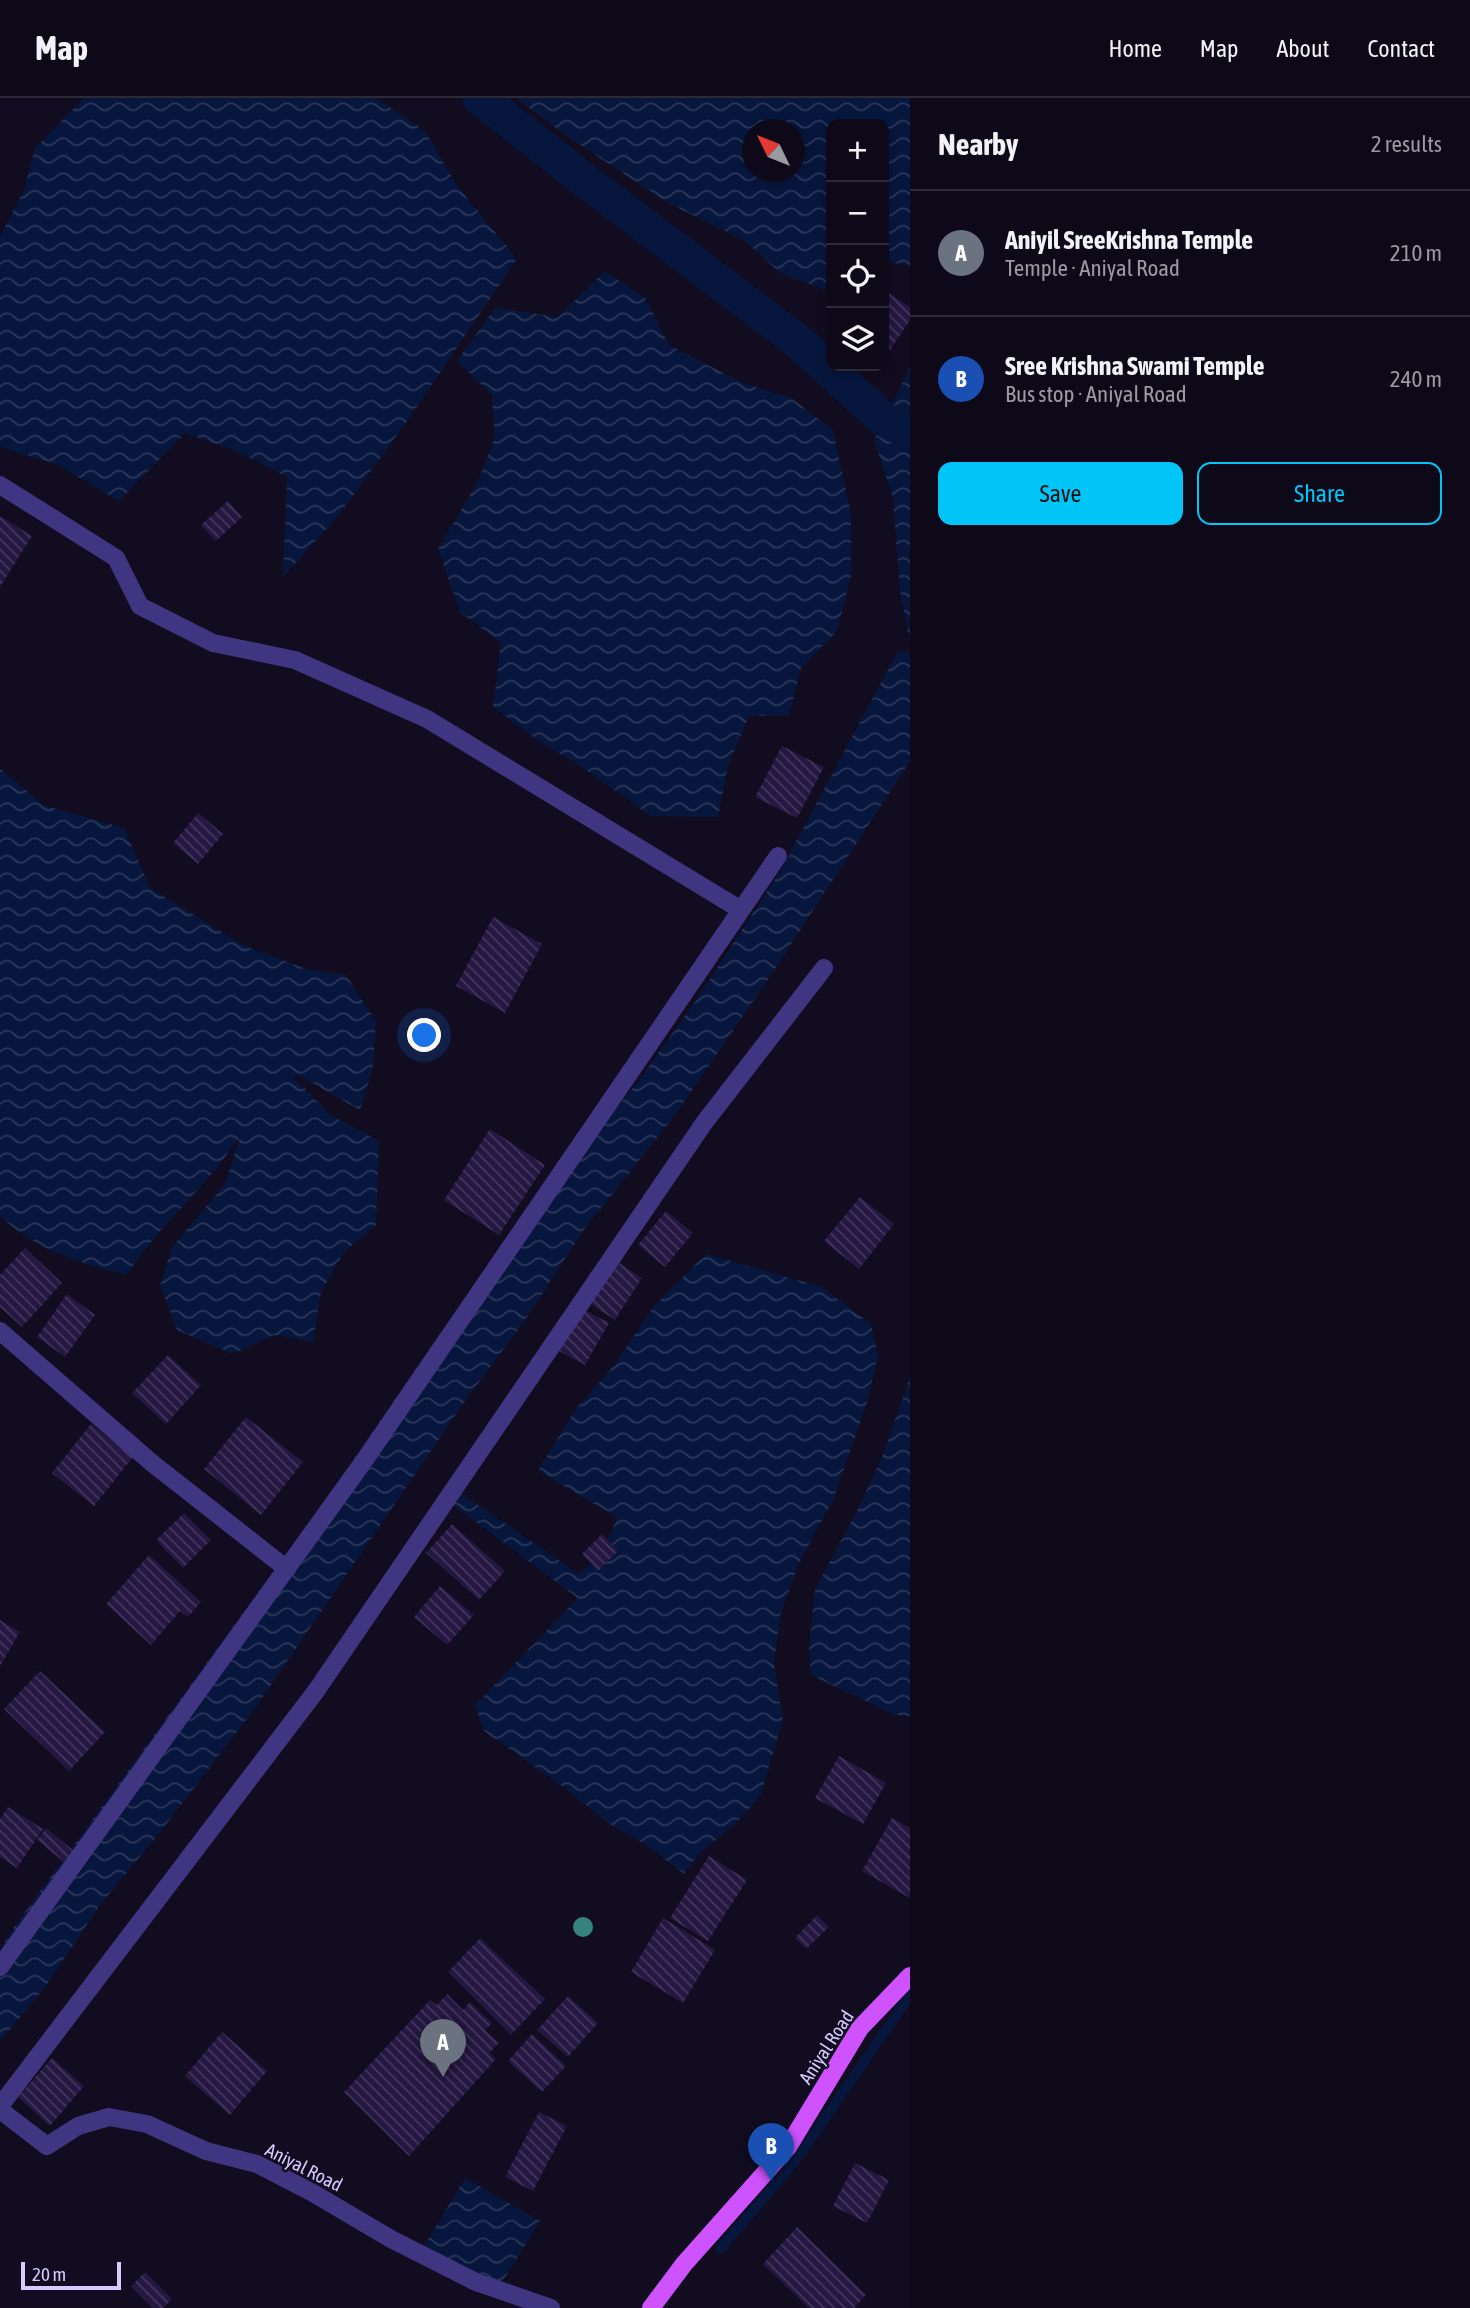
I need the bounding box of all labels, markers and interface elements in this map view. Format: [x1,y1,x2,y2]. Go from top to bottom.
text: Map [35,29,88,67]
text: Home [1108,35,1162,62]
text: Map [1200,35,1238,62]
text: About [1276,35,1329,62]
text: Contact [1367,35,1435,62]
north arrow [742,119,805,182]
map controls [826,119,889,371]
button: + [826,119,889,182]
text: Nearby [938,127,1018,161]
text: 2 results [1371,131,1442,157]
button: − [826,182,889,245]
text: Aniyil SreeKrishna Temple [1005,225,1253,255]
text: A [955,240,967,266]
text: 210 m [1390,240,1442,266]
button: locate [826,245,889,308]
text: Temple · Aniyal Road [1005,255,1180,281]
button: layers [826,308,889,371]
text: Sree Krishna Swami Temple [1005,351,1264,381]
text: B [956,366,966,392]
text: 240 m [1390,366,1442,392]
text: Bus stop · Aniyal Road [1005,381,1187,407]
button: Save [938,462,1183,525]
button: Share [1197,462,1442,525]
your location [407,1018,441,1052]
street label: Aniyal Road [794,2006,858,2088]
pin: A [420,2019,466,2077]
pin: B [748,2123,794,2181]
street label: Aniyal Road [262,2138,346,2196]
scale bar [21,2259,121,2291]
text: 20 m [32,2263,66,2285]

